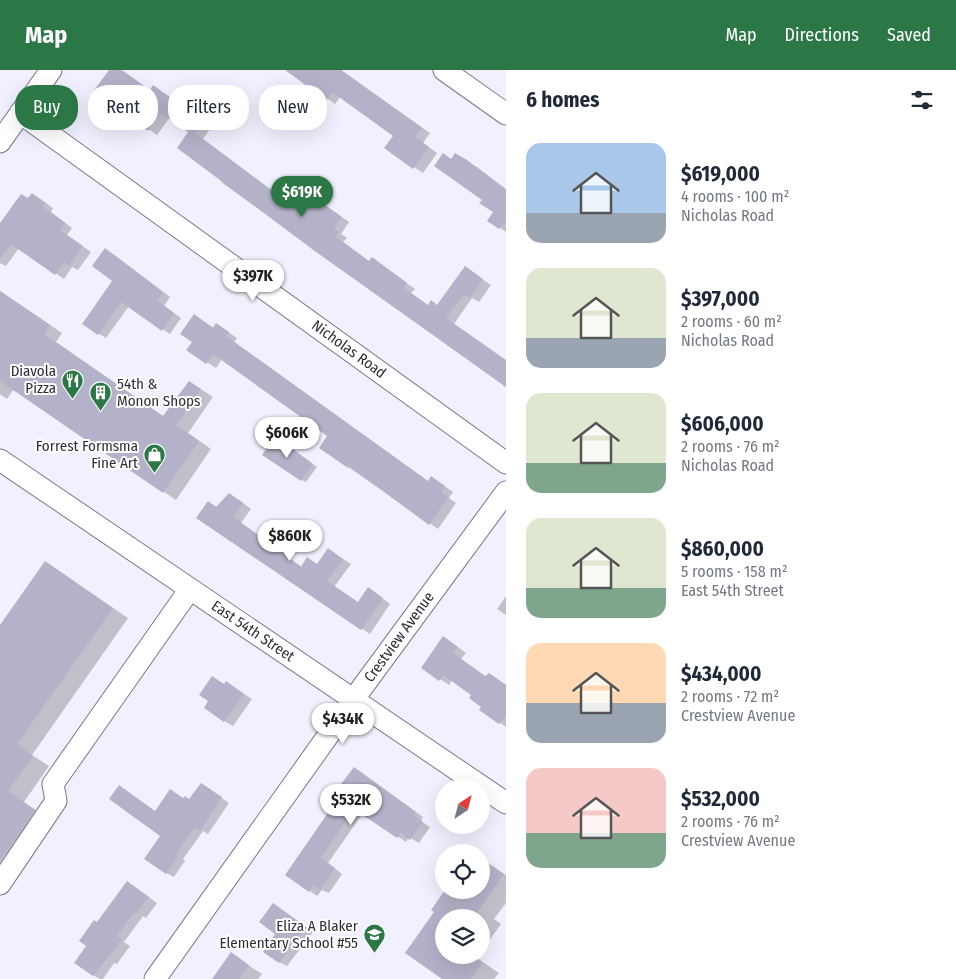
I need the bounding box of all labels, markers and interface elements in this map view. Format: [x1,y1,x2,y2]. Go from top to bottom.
text: Map [25,21,67,49]
text: Map [725,24,757,46]
text: Directions [785,24,859,46]
text: Saved [887,24,931,46]
chip: Buy [15,85,78,130]
chip: Rent [88,85,158,130]
chip: Filters [168,85,249,130]
chip: New [259,85,327,130]
icon: filters [908,86,936,114]
text: 6 homes [526,87,599,113]
text: $619,000 [681,161,760,187]
icon: home [566,163,626,223]
pin: $619K [267,176,337,218]
text: $619K [282,182,322,201]
text: 4 rooms · 100 m² [681,187,789,206]
text: Nicholas Road [681,206,774,225]
pin: $397K [218,260,288,302]
text: $397K [233,266,273,285]
text: $397,000 [681,286,760,312]
icon: home [566,288,626,348]
text: 2 rooms · 60 m² [681,312,782,331]
street label: Nicholas Road [308,316,390,382]
text: Nicholas Road [681,331,774,350]
place label: Diavola Pizza [11,362,56,397]
restaurant icon: Diavola Pizza [60,368,84,399]
place label: 54th & Monon Shops [117,375,200,410]
building icon: 54th & Monon Shops [89,381,113,412]
text: $606,000 [681,411,764,437]
icon: home [566,413,626,473]
pin: $606K [252,416,322,459]
text: $606K [266,423,308,442]
place label: Forrest Formsma Fine Art [36,437,138,472]
text: 2 rooms · 76 m² [681,437,780,456]
shop icon: Forrest Formsma Fine Art [142,443,166,474]
text: Nicholas Road [681,456,774,475]
pin: $860K [255,520,325,562]
text: $860K [269,526,311,545]
text: $860,000 [681,536,764,562]
icon: home [566,538,626,598]
text: 5 rooms · 158 m² [681,562,787,581]
text: East 54th Street [681,581,784,600]
street label: Crestview Avenue [360,588,438,686]
street label: East 54th Street [208,597,298,665]
text: $434,000 [681,661,762,687]
icon: home [566,663,626,723]
text: 2 rooms · 72 m² [681,687,779,706]
pin: $434K [308,702,378,745]
text: Crestview Avenue [681,706,795,725]
text: $434K [322,709,364,728]
north arrow [435,779,490,834]
map controls [435,779,490,964]
pin: $532K [316,784,386,826]
text: $532,000 [681,786,760,812]
icon: home [566,788,626,848]
text: $532K [331,790,371,809]
text: 2 rooms · 76 m² [681,812,780,831]
text: Crestview Avenue [681,831,795,850]
button: locate [435,844,490,899]
button: layers [435,909,490,964]
place label: Eliza A Blaker Elementary School #55 [220,917,359,952]
school or university icon: Eliza A Blaker Elementary School #55 [362,923,386,954]

